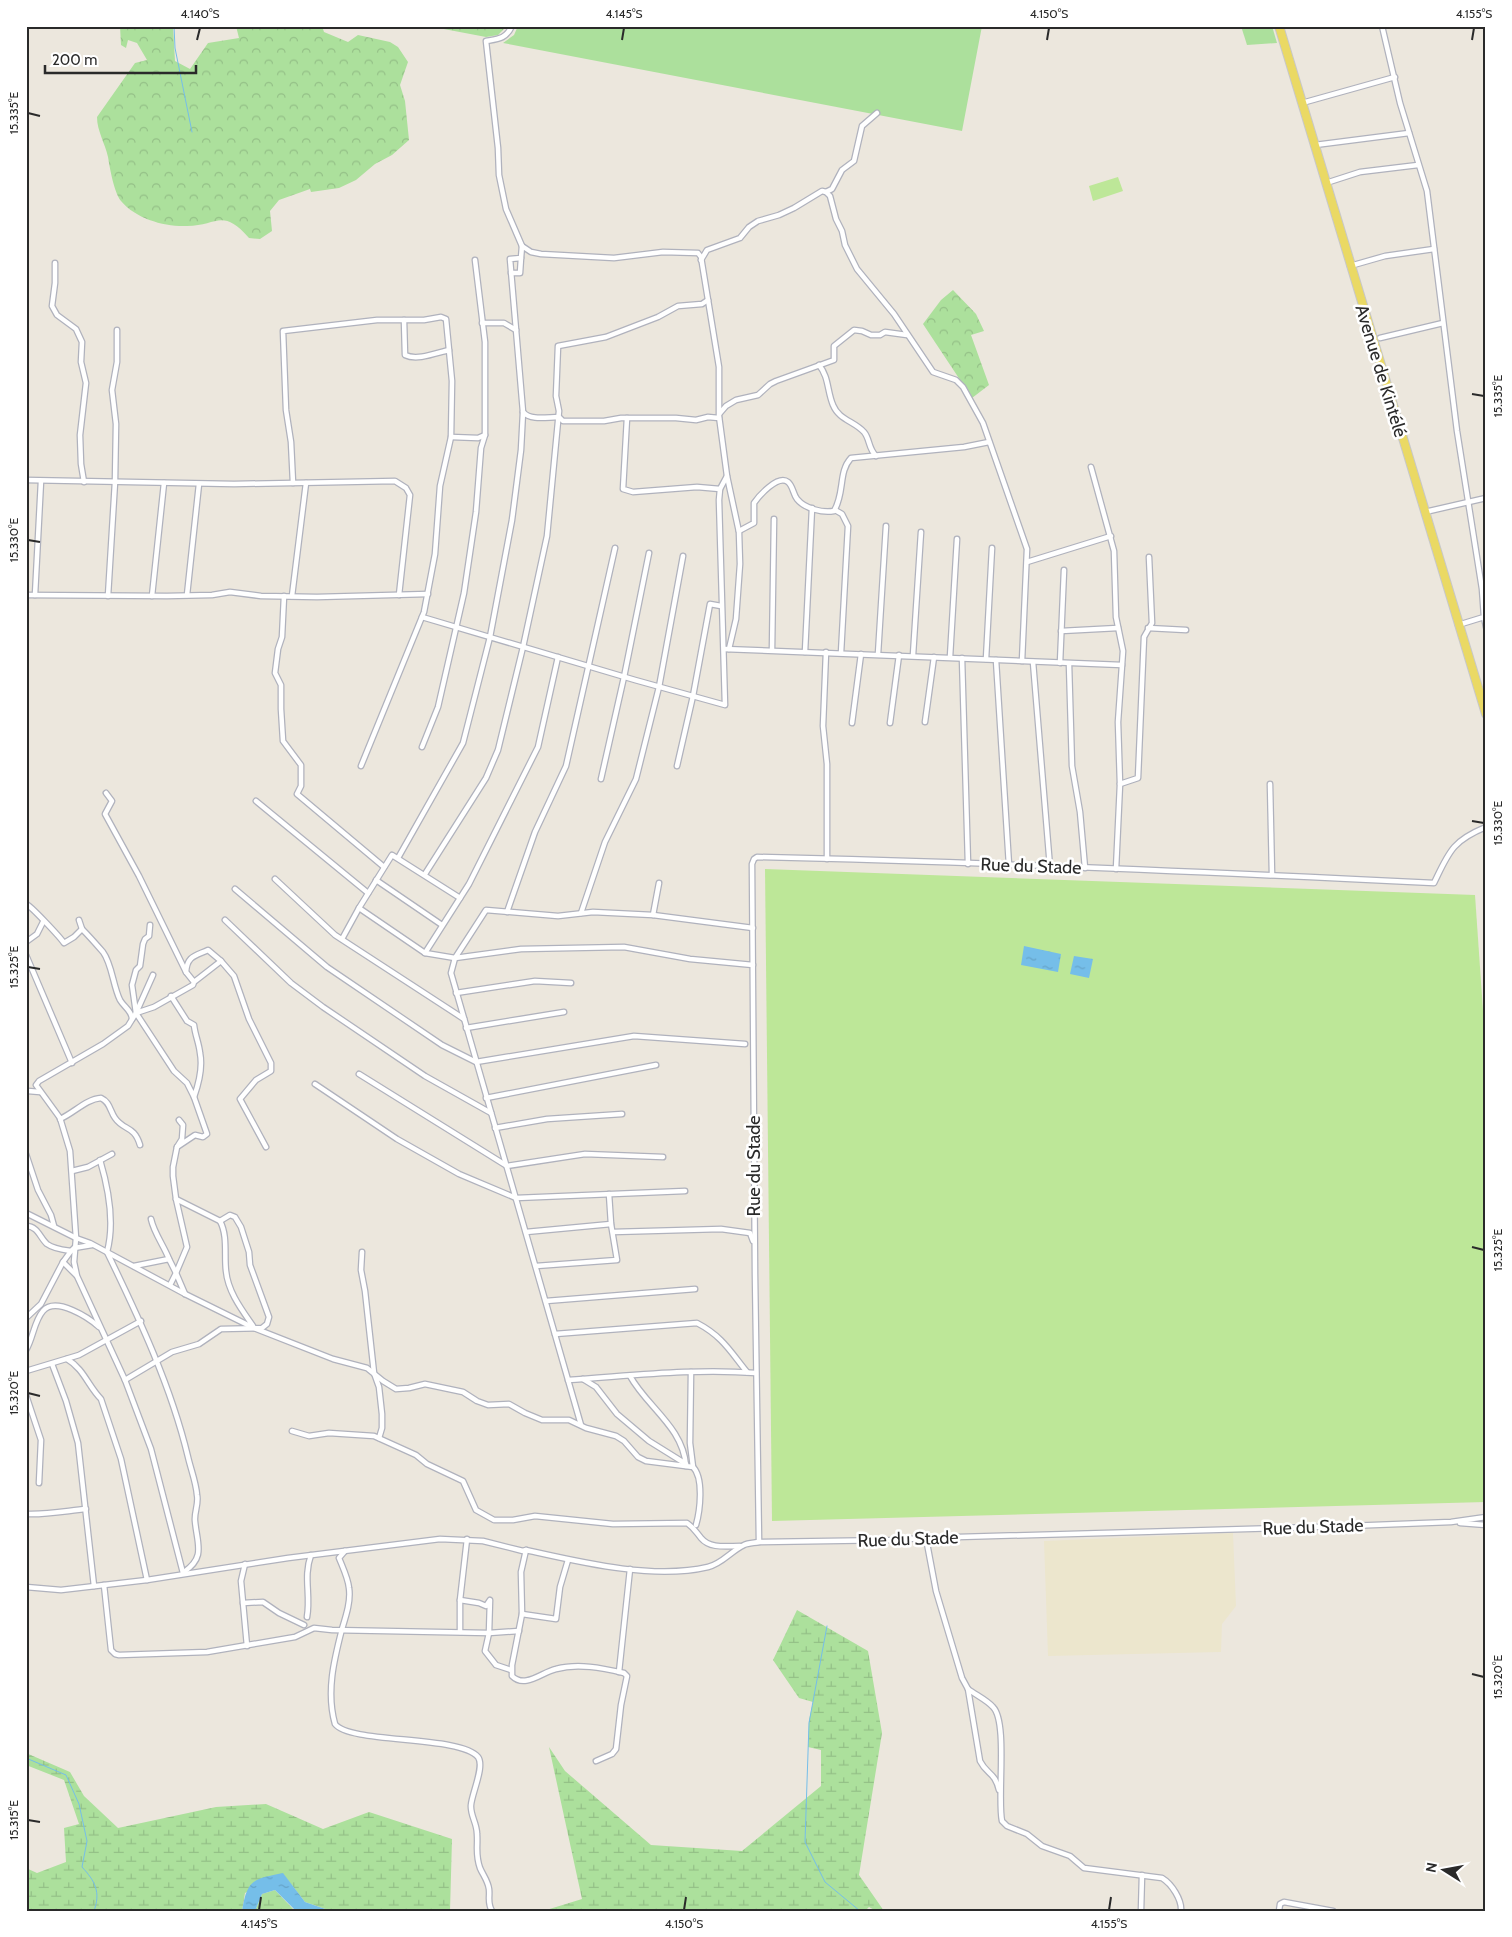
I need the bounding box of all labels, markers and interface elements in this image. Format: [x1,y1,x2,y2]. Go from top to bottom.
text: 4.140°S [181,6,219,21]
text: 4.145°S [606,6,642,21]
text: 4.150°S [1030,6,1068,21]
text: 4.155°S [1456,6,1492,21]
scale bar [45,42,196,74]
text: 200 m [52,51,97,69]
text: 15.335°E [6,91,21,134]
street label: Avenue de Kintélé [1350,302,1412,440]
text: 15.335°E [1490,374,1505,417]
text: 15.330°E [6,517,21,562]
text: 15.330°E [1490,800,1505,845]
street label: Rue du Stade [980,853,1082,879]
text: 15.325°E [6,945,21,988]
street label: Rue du Stade [743,1116,765,1216]
text: 15.325°E [1490,1228,1505,1271]
text: 15.320°E [6,1371,21,1415]
street label: Rue du Stade [1262,1514,1364,1540]
street label: Rue du Stade [857,1526,959,1552]
text: 15.320°E [1490,1655,1505,1699]
text: 15.315°E [6,1800,21,1840]
north arrow [1420,1844,1470,1894]
text: N [1421,1861,1441,1874]
text: 4.145°S [241,1916,277,1931]
text: 4.150°S [665,1916,703,1931]
text: 4.155°S [1091,1916,1127,1931]

